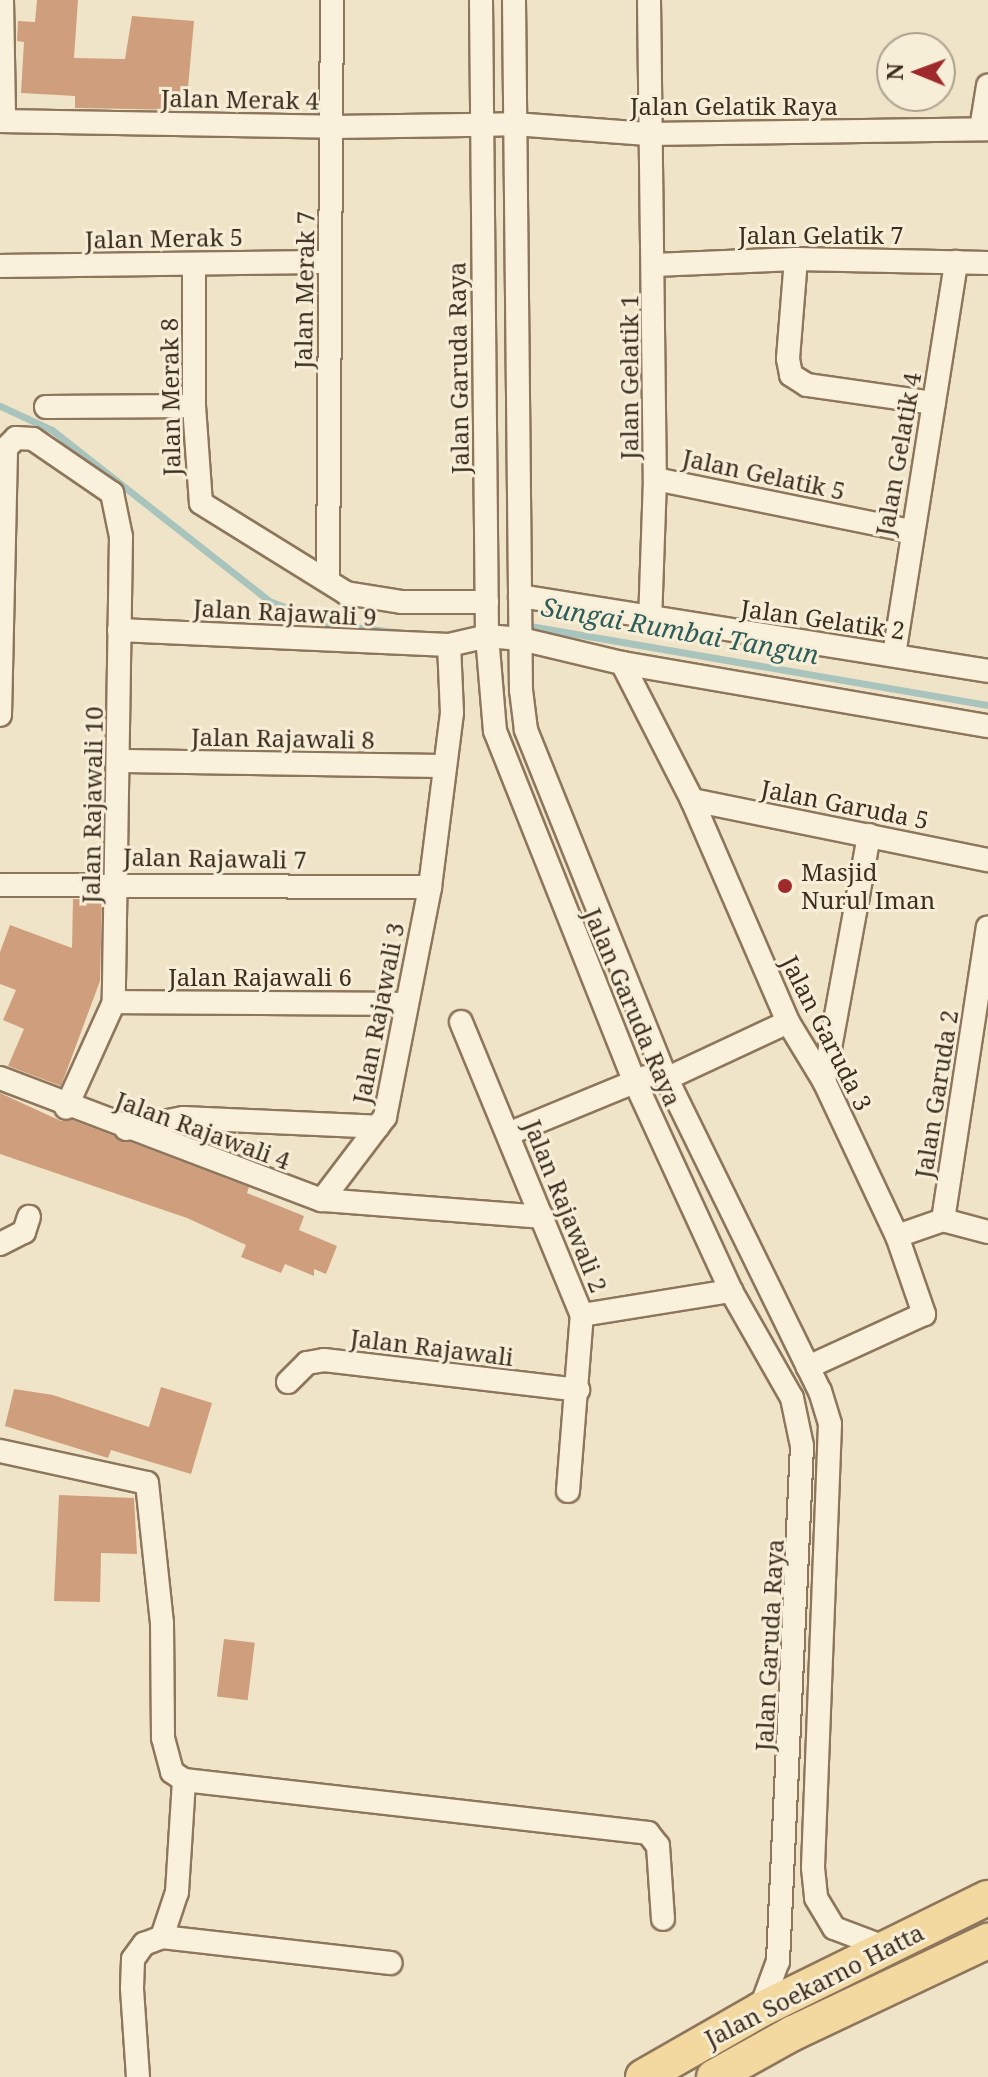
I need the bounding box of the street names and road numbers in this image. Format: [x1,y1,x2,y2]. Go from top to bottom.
street label: Jalan Merak 4 [161,83,319,115]
street label: Jalan Gelatik Raya [630,92,838,120]
street label: Jalan Merak 7 [288,211,320,369]
street label: Jalan Gelatik 7 [738,221,904,249]
street label: Jalan Merak 5 [85,222,243,254]
street label: Jalan Garuda Raya [442,262,474,474]
street label: Jalan Gelatik 1 [615,294,643,460]
street label: Jalan Merak 8 [154,318,186,476]
street label: Jalan Gelatik 4 [869,370,927,538]
street label: Jalan Gelatik 5 [680,443,848,505]
street label: Jalan Rajawali 9 [193,593,377,631]
street label: Jalan Gelatik 2 [739,593,907,645]
street label: Jalan Rajawali 10 [76,706,108,904]
street label: Jalan Rajawali 8 [191,722,375,754]
street label: Jalan Garuda 5 [759,774,931,834]
street label: Jalan Rajawali 7 [123,842,307,874]
street label: Jalan Garuda Raya [578,904,688,1110]
street label: Jalan Rajawali 3 [346,920,410,1106]
street label: Jalan Garuda 3 [776,951,878,1115]
street label: Jalan Rajawali 6 [168,963,352,991]
street label: Jalan Garuda 2 [908,1008,964,1180]
street label: Jalan Rajawali 4 [112,1085,294,1175]
street label: Jalan Rajawali 2 [518,1115,614,1297]
street label: Jalan Rajawali [349,1323,515,1371]
street label: Jalan Garuda Raya [749,1538,789,1752]
street label: Jalan Soekarno Hatta [700,1917,928,2053]

